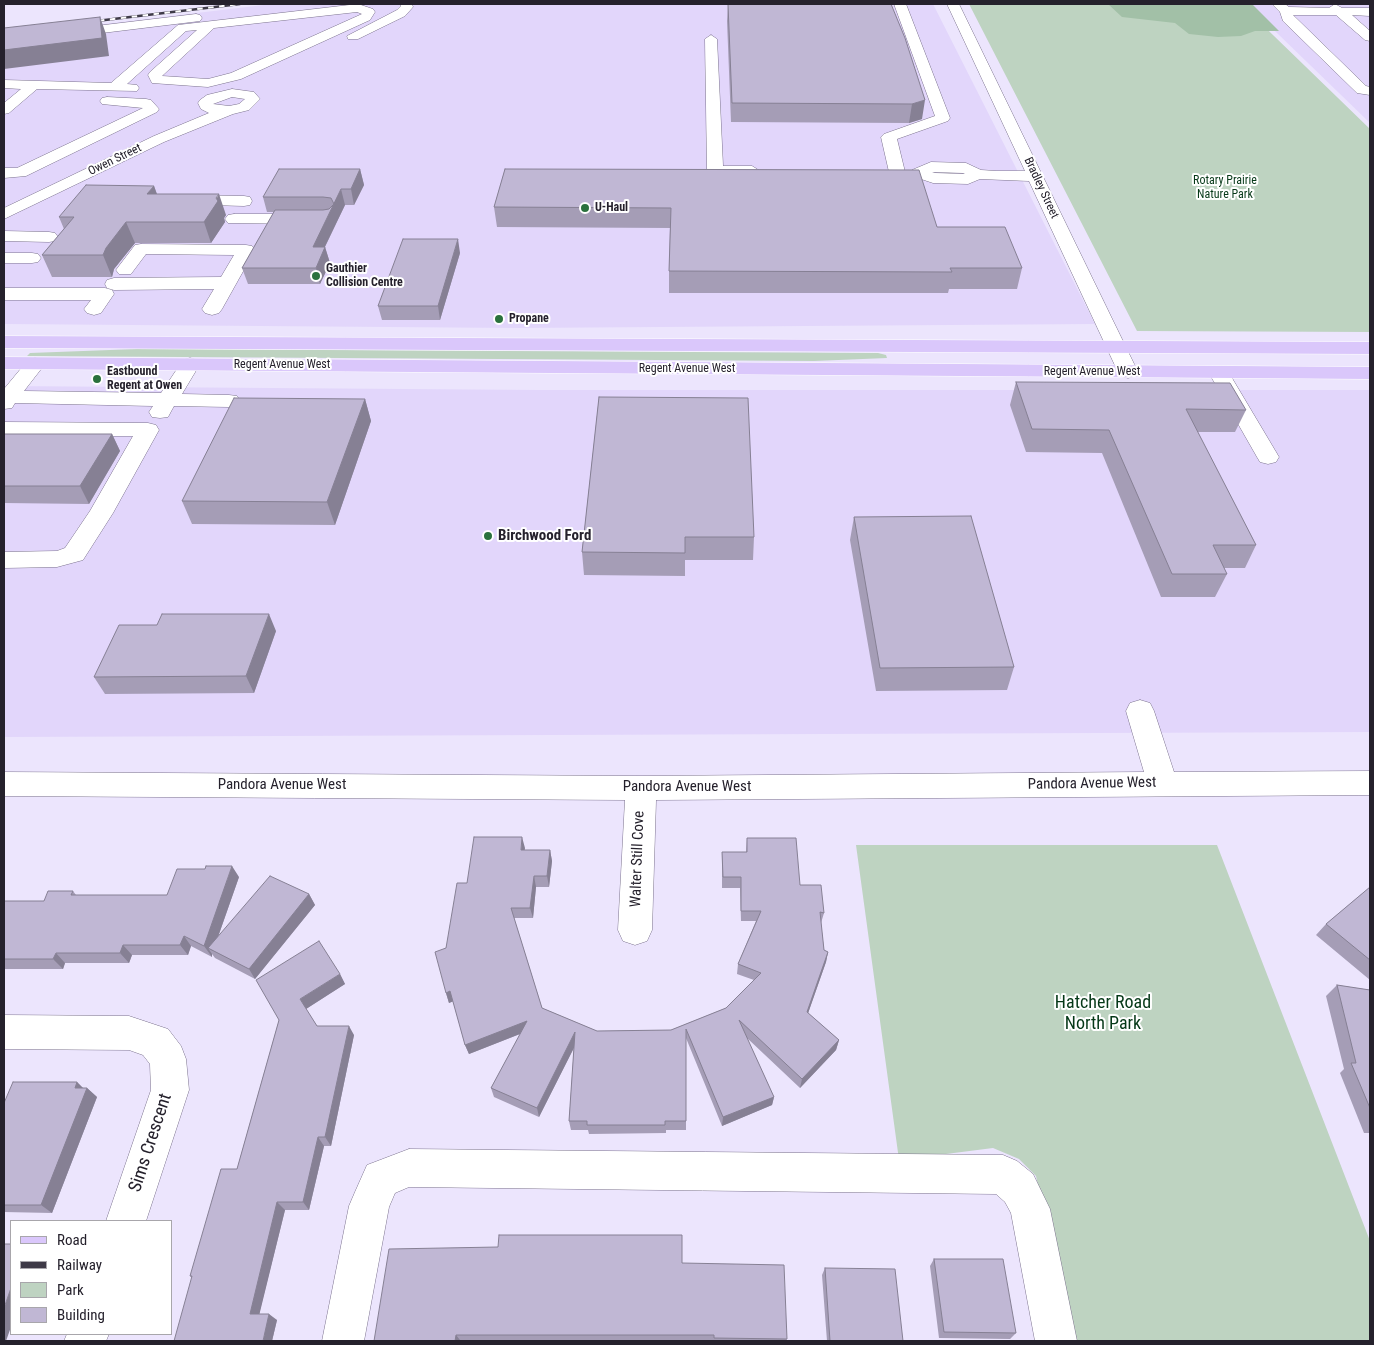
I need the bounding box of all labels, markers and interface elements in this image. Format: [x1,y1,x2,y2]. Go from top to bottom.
street label: Owen Street [86,141,144,179]
street label: Bradley Street [1021,155,1061,221]
park label: Rotary Prairie Nature Park [1193,174,1257,202]
place label: U-Haul [595,201,628,215]
marker: U-Haul [579,202,591,214]
place label: Gauthier Collision Centre [326,262,403,290]
marker: Gauthier Collision Centre [310,270,322,282]
place label: Propane [509,312,549,326]
marker: Propane [493,313,505,325]
street label: Regent Avenue West [234,358,330,372]
street label: Regent Avenue West [639,362,735,376]
place label: Eastbound Regent at Owen [107,365,182,393]
street label: Regent Avenue West [1044,365,1140,379]
marker: Eastbound Regent at Owen [91,373,103,385]
place label: Birchwood Ford [498,527,591,545]
marker: Birchwood Ford [482,530,494,542]
street label: Pandora Avenue West [1028,774,1156,794]
street label: Pandora Avenue West [218,776,346,794]
street label: Pandora Avenue West [623,778,751,796]
street label: Walter Still Cove [627,810,649,908]
park label: Hatcher Road North Park [1055,992,1151,1034]
street label: Sims Crescent [125,1091,177,1195]
legend [10,1220,172,1335]
text: Road [57,1231,87,1249]
text: Railway [57,1256,102,1274]
text: Park [57,1281,84,1299]
text: Building [57,1306,105,1324]

